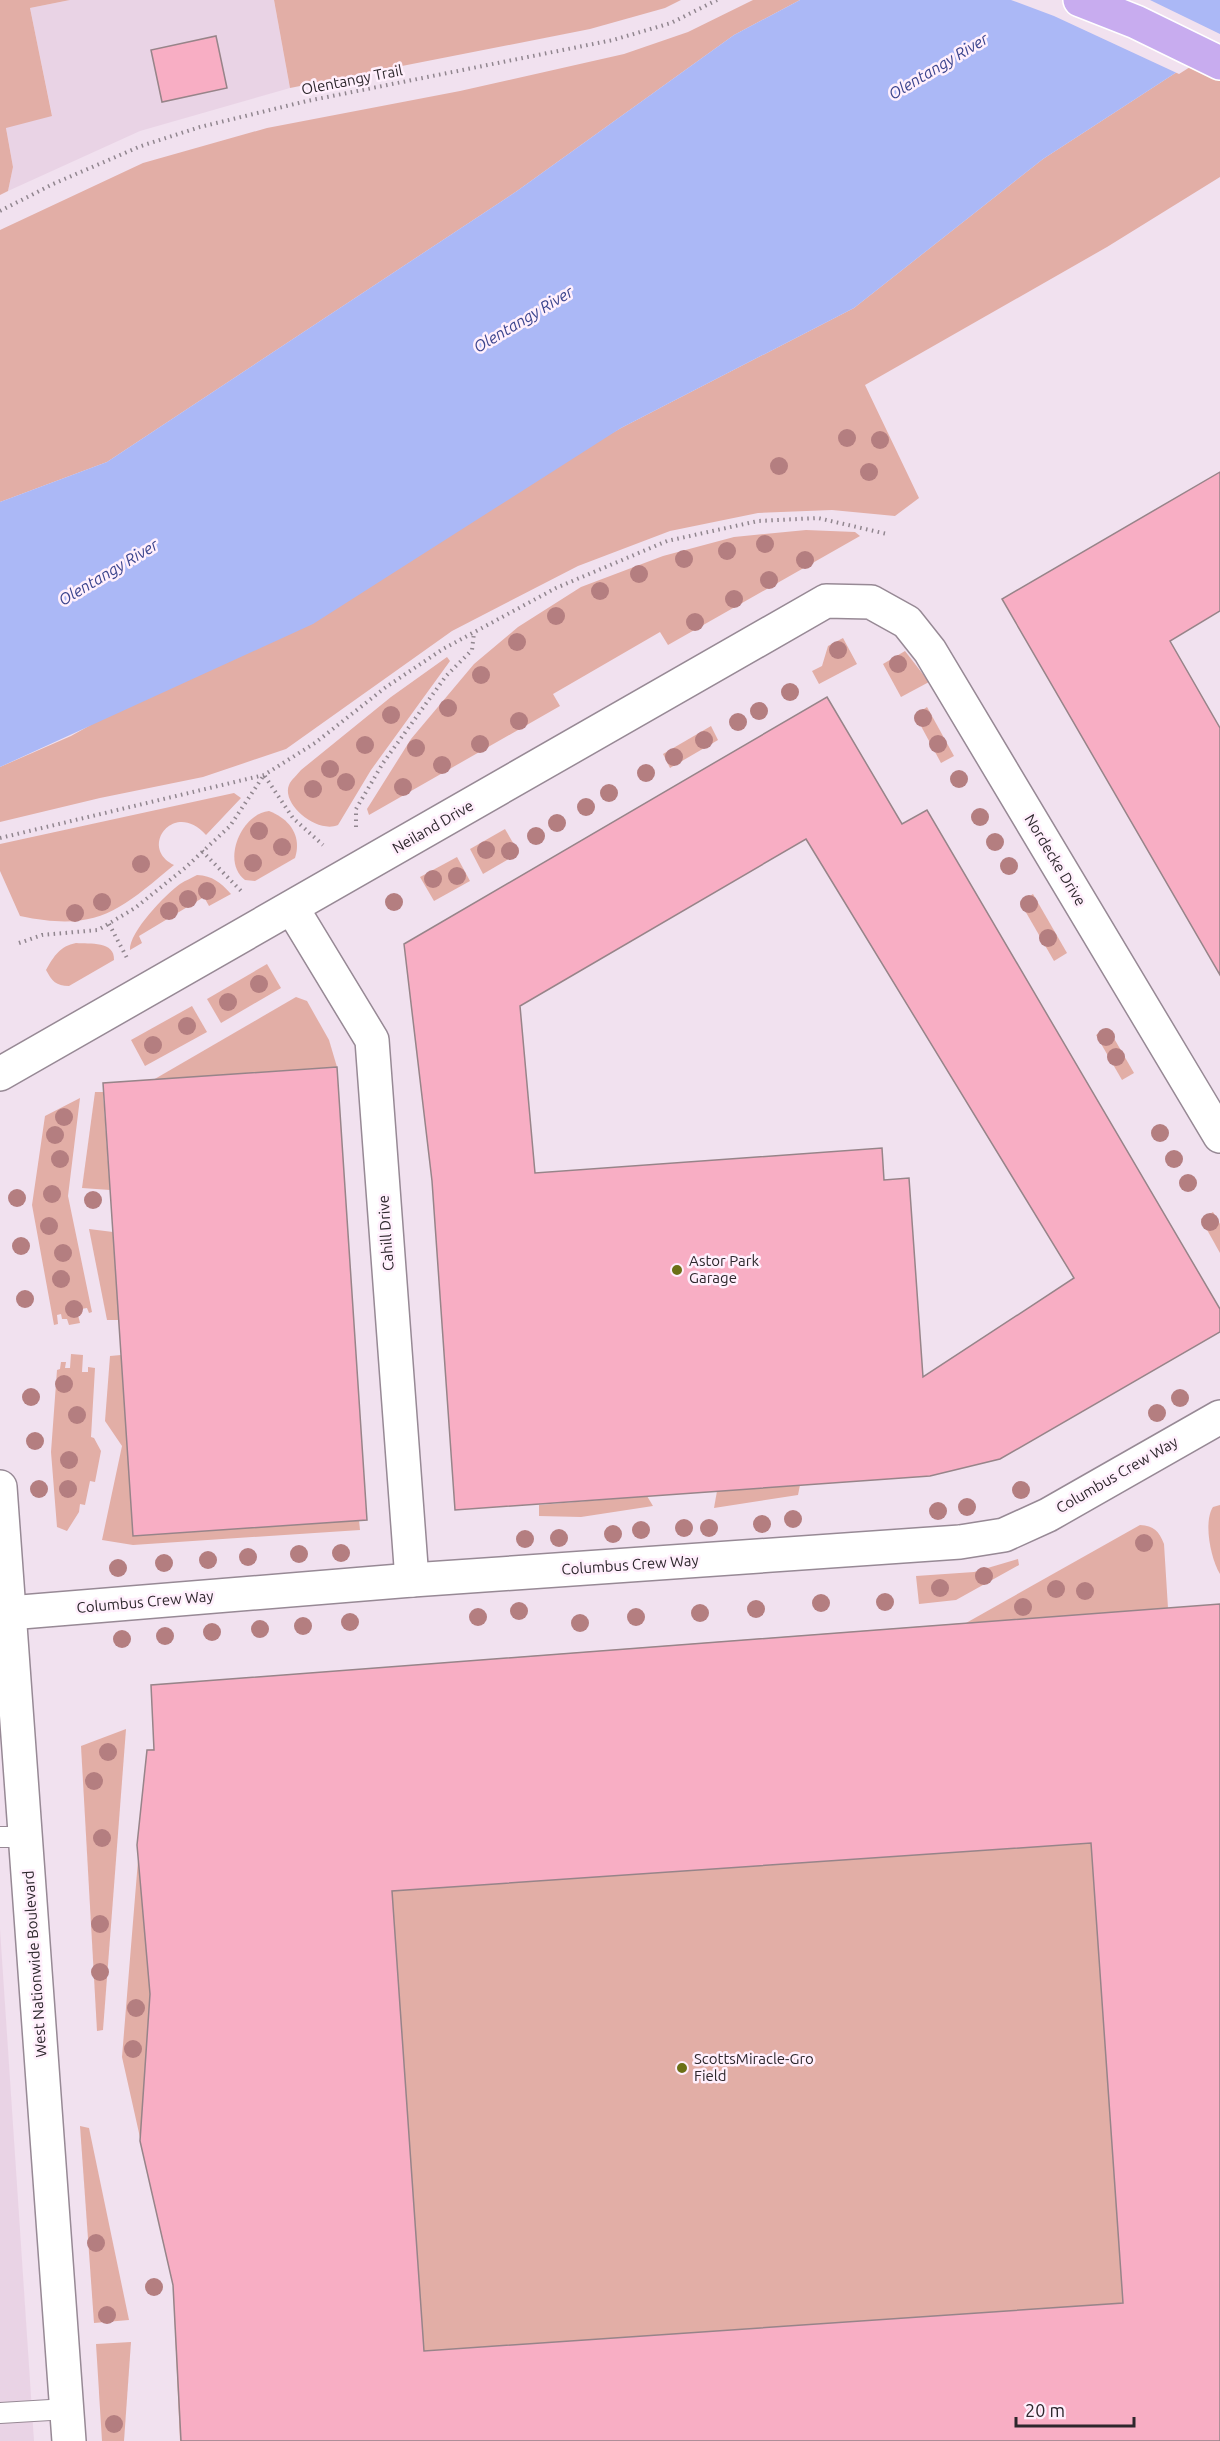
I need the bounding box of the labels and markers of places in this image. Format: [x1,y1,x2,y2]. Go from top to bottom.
place label: Astor Park Garage [689,1252,759,1286]
marker: Astor Park Garage [670,1263,684,1277]
place label: ScottsMiracle-Gro Field [694,2050,814,2084]
marker: ScottsMiracle-Gro Field [675,2061,689,2075]

